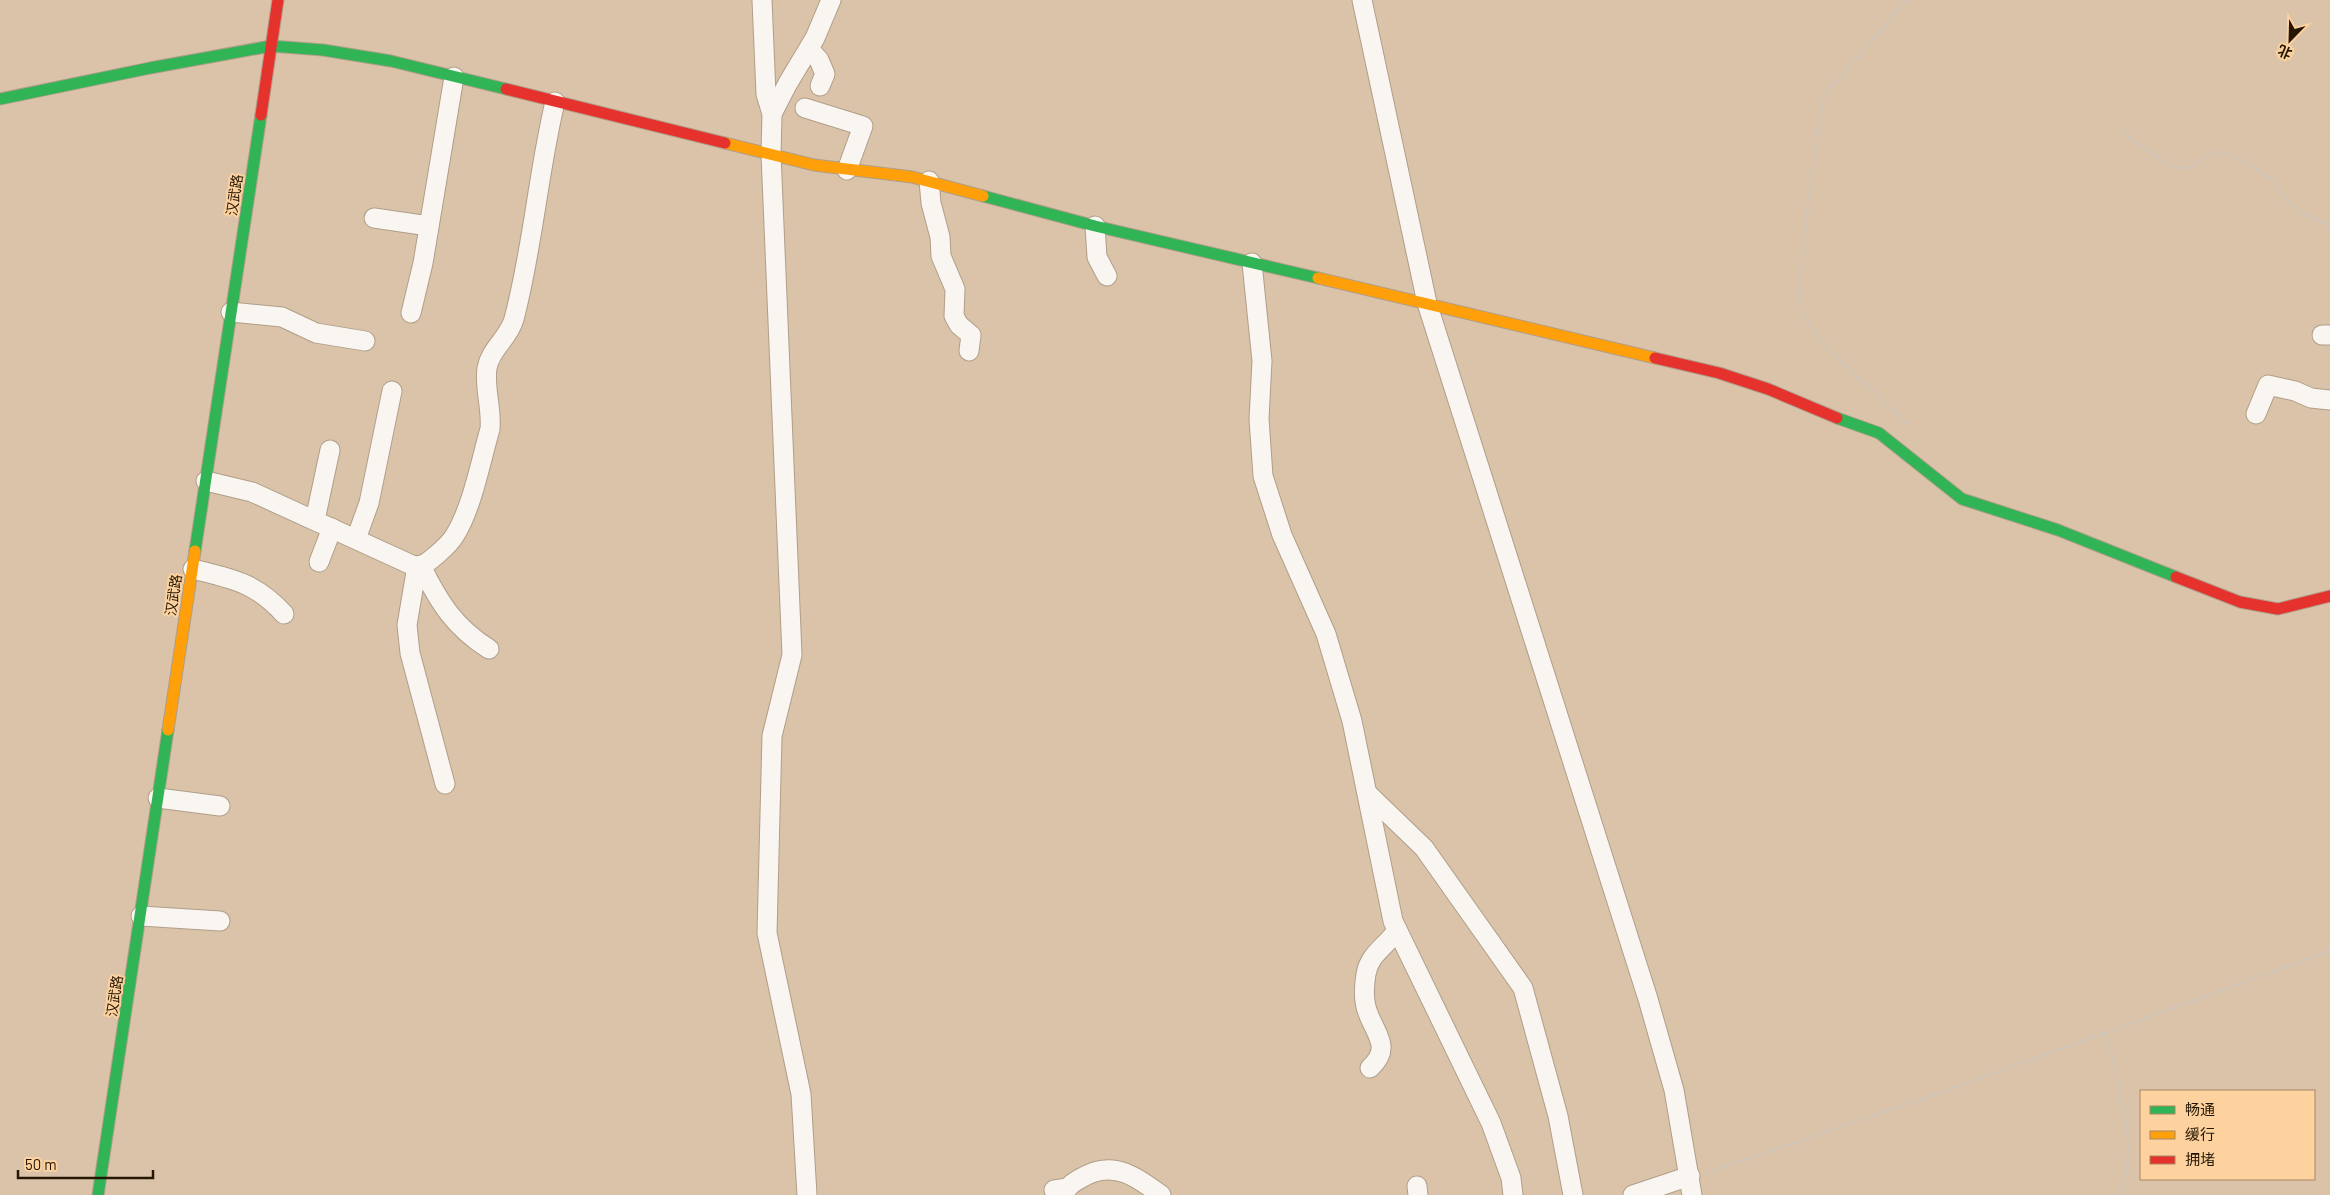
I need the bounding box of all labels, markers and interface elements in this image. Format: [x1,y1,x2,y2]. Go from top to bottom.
north arrow [2265,15,2315,65]
text: 北 [2275,42,2294,63]
street label: 汉武路 [222,173,246,217]
street label: 汉武路 [161,573,185,617]
street label: 汉武路 [102,974,126,1018]
legend [2140,1090,2315,1180]
text: 畅通 [2185,1100,2215,1118]
text: 缓行 [2185,1125,2215,1143]
scale bar [18,1148,152,1180]
text: 拥堵 [2185,1150,2215,1168]
text: 50 m [25,1155,57,1173]

